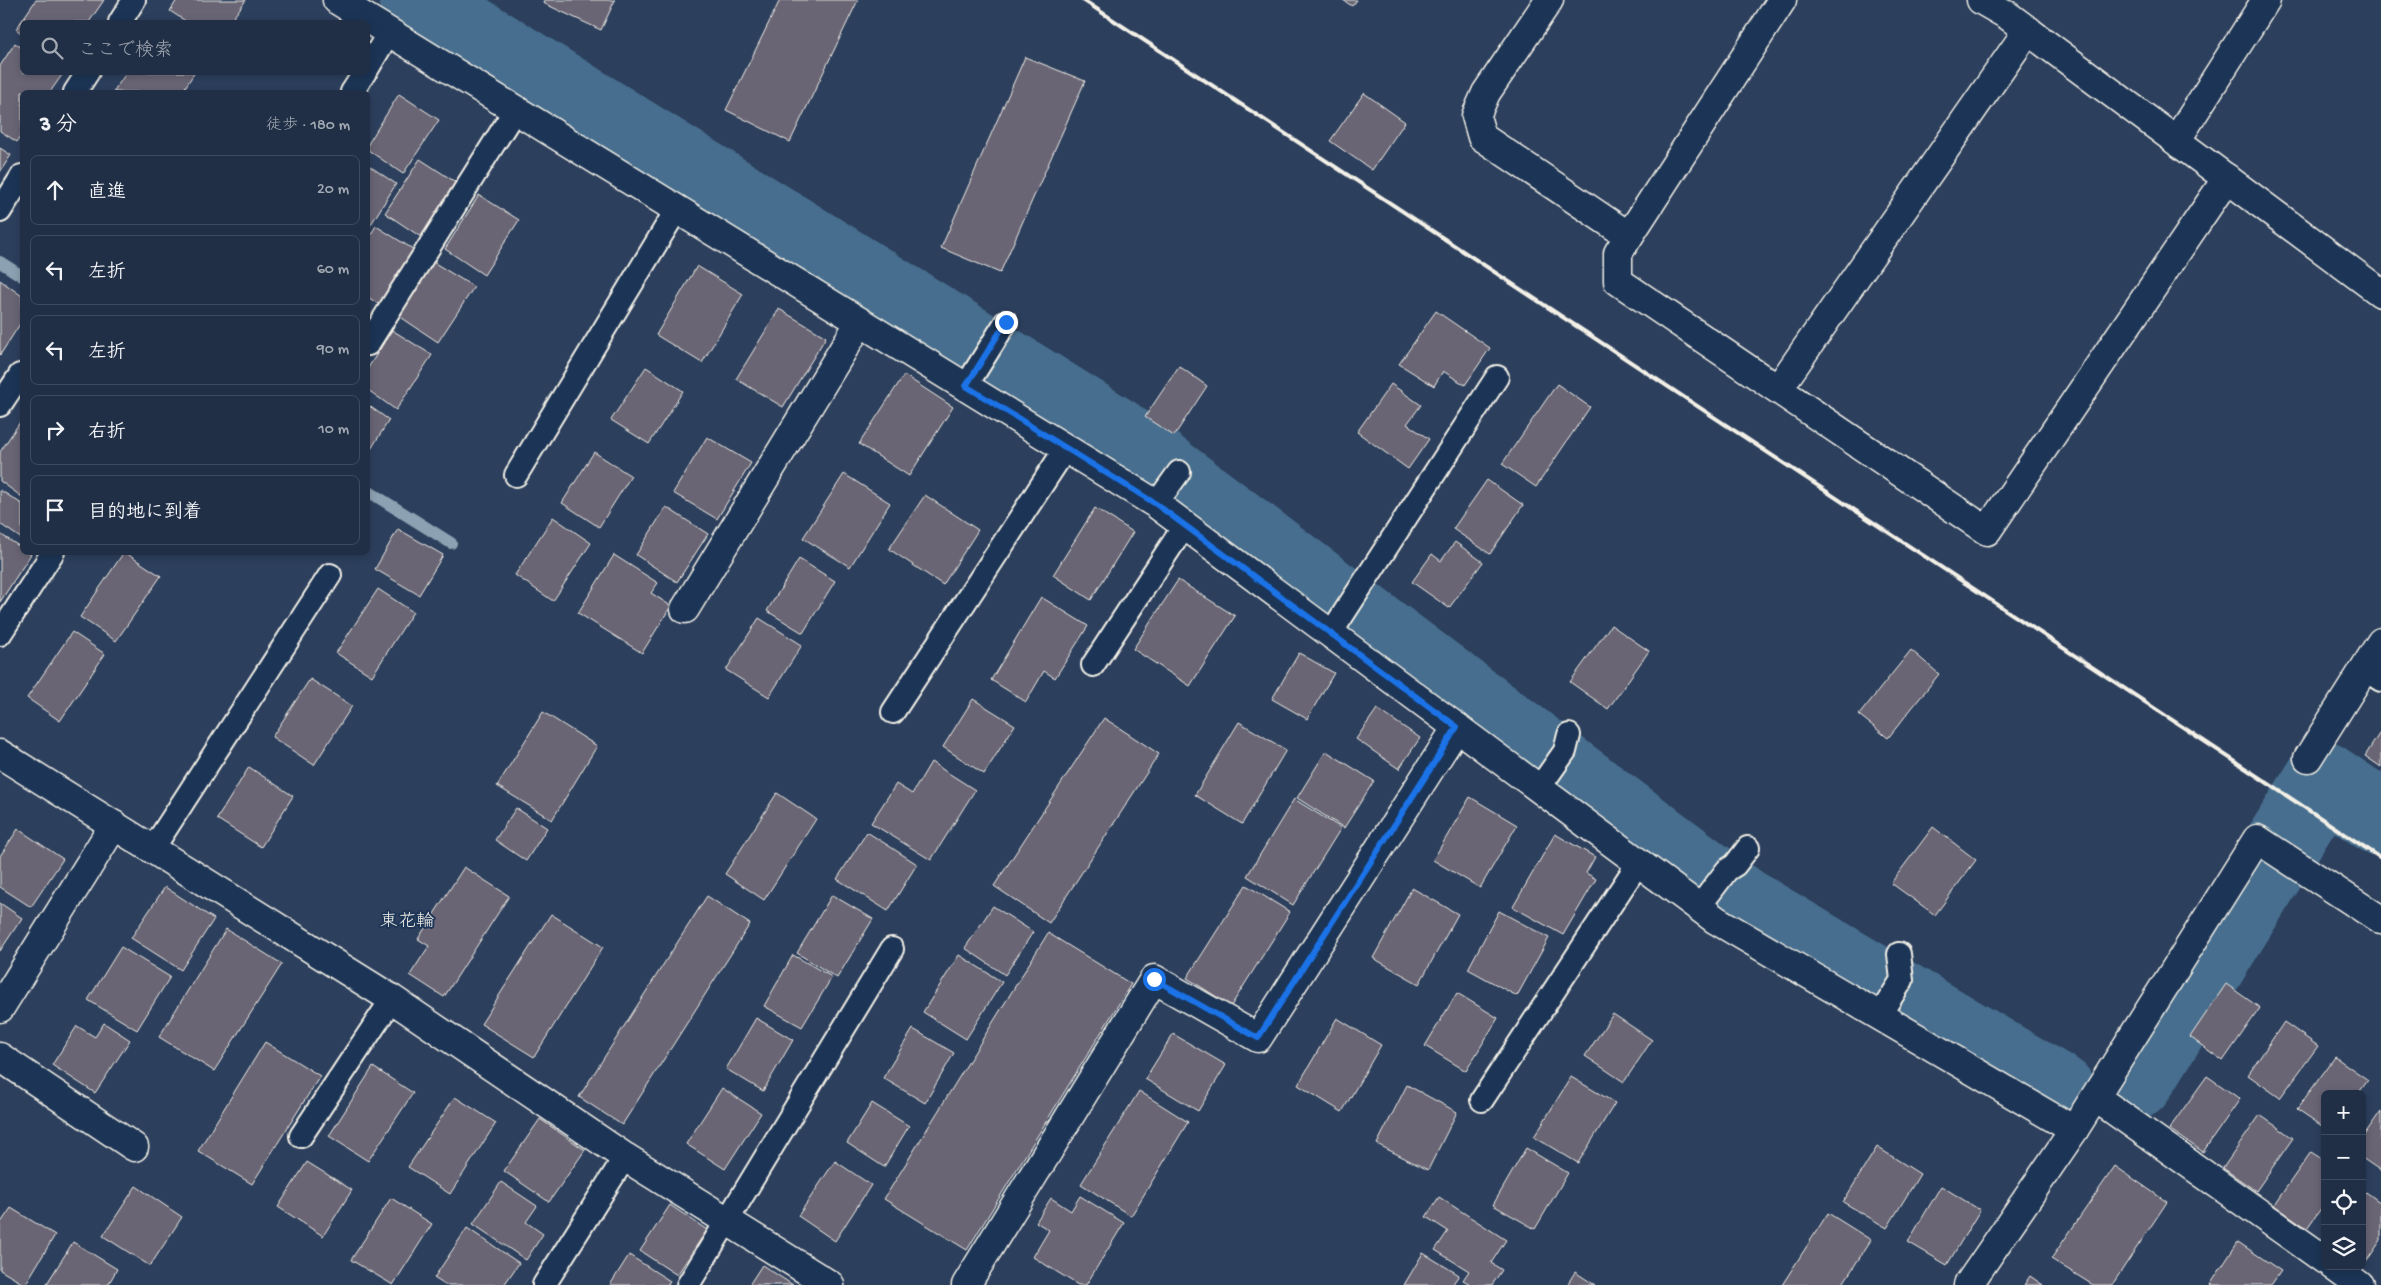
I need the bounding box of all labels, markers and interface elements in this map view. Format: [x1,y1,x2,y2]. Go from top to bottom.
search box [20,20,370,75]
icon: search [38,34,66,62]
text: ここで検索 [78,40,173,63]
text: 3 分 [40,114,77,139]
text: 徒歩 · 180 m [266,117,350,136]
icon: ahead [41,176,69,204]
text: 20 m [317,181,349,200]
text: 直進 [88,182,126,205]
icon: left [41,256,69,284]
text: 60 m [317,261,349,280]
text: 左折 [88,262,126,285]
route end [995,311,1018,334]
icon: left [41,336,69,364]
text: 90 m [317,341,349,360]
text: 左折 [88,342,126,365]
icon: right [41,416,69,444]
text: 10 m [318,421,349,440]
text: 右折 [88,422,126,445]
icon: arrive [41,496,69,524]
text: 目的地に到着 [88,502,202,525]
district label: 東花輪 [380,911,434,933]
route start [1143,968,1166,991]
map controls [2321,1090,2366,1270]
button: + [2321,1090,2366,1135]
button: − [2321,1135,2366,1180]
button: locate [2321,1180,2366,1225]
button: layers [2321,1225,2366,1270]

